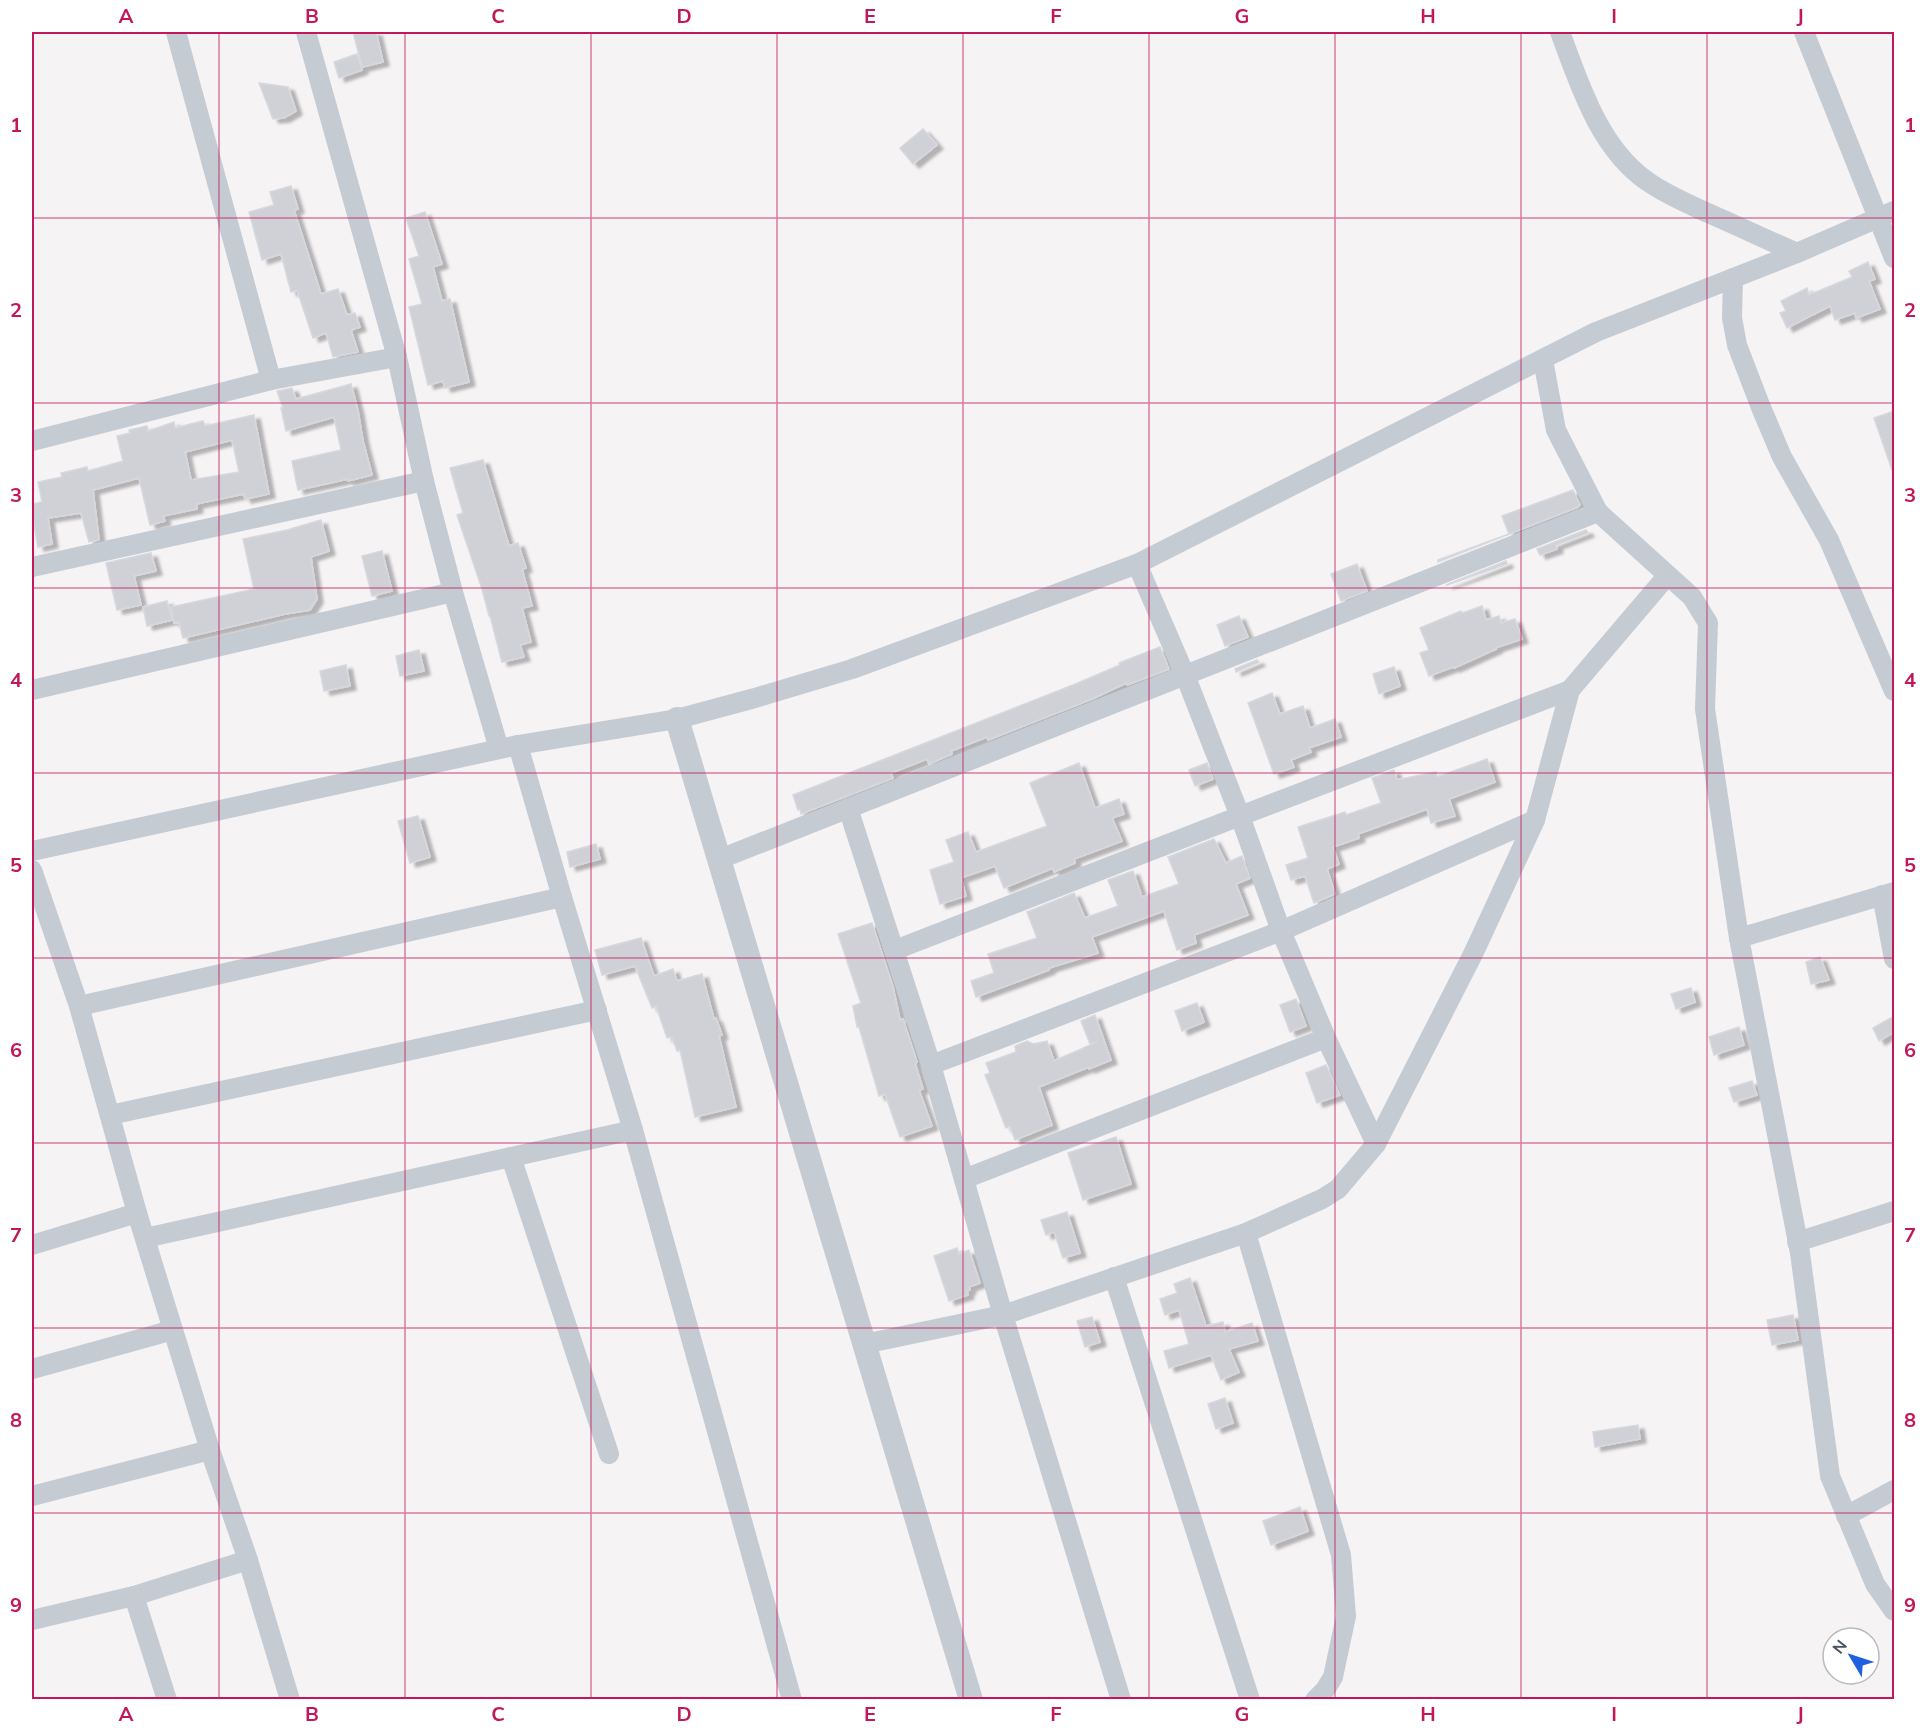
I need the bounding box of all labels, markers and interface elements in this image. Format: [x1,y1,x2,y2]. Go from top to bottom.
text: A [119,3,134,28]
text: B [305,3,319,28]
text: C [491,3,505,28]
text: D [676,3,692,28]
text: E [864,3,876,28]
text: F [1050,3,1062,28]
text: G [1235,3,1249,28]
text: H [1420,3,1436,28]
text: I [1611,3,1617,28]
text: J [1796,3,1804,28]
text: 1 [10,112,22,137]
text: 1 [1904,112,1916,137]
text: 2 [10,297,22,322]
text: 2 [1904,297,1916,322]
text: 3 [10,482,22,507]
text: 3 [1904,482,1916,507]
text: 4 [10,667,22,692]
text: 4 [1904,667,1916,692]
text: 5 [10,852,22,877]
text: 5 [1904,852,1916,877]
text: 6 [10,1037,22,1062]
text: 6 [1904,1037,1916,1062]
text: 7 [10,1222,22,1247]
text: 7 [1904,1222,1916,1247]
text: 8 [10,1407,22,1432]
text: 8 [1904,1407,1916,1432]
text: 9 [10,1592,22,1617]
text: 9 [1904,1592,1916,1617]
north arrow [1821,1626,1881,1686]
text: N [1828,1636,1851,1658]
text: A [119,1701,134,1726]
text: B [305,1701,319,1726]
text: C [491,1701,505,1726]
text: D [676,1701,692,1726]
text: E [864,1701,876,1726]
text: F [1050,1701,1062,1726]
text: G [1235,1701,1249,1726]
text: H [1420,1701,1436,1726]
text: I [1611,1701,1617,1726]
text: J [1796,1701,1804,1726]

